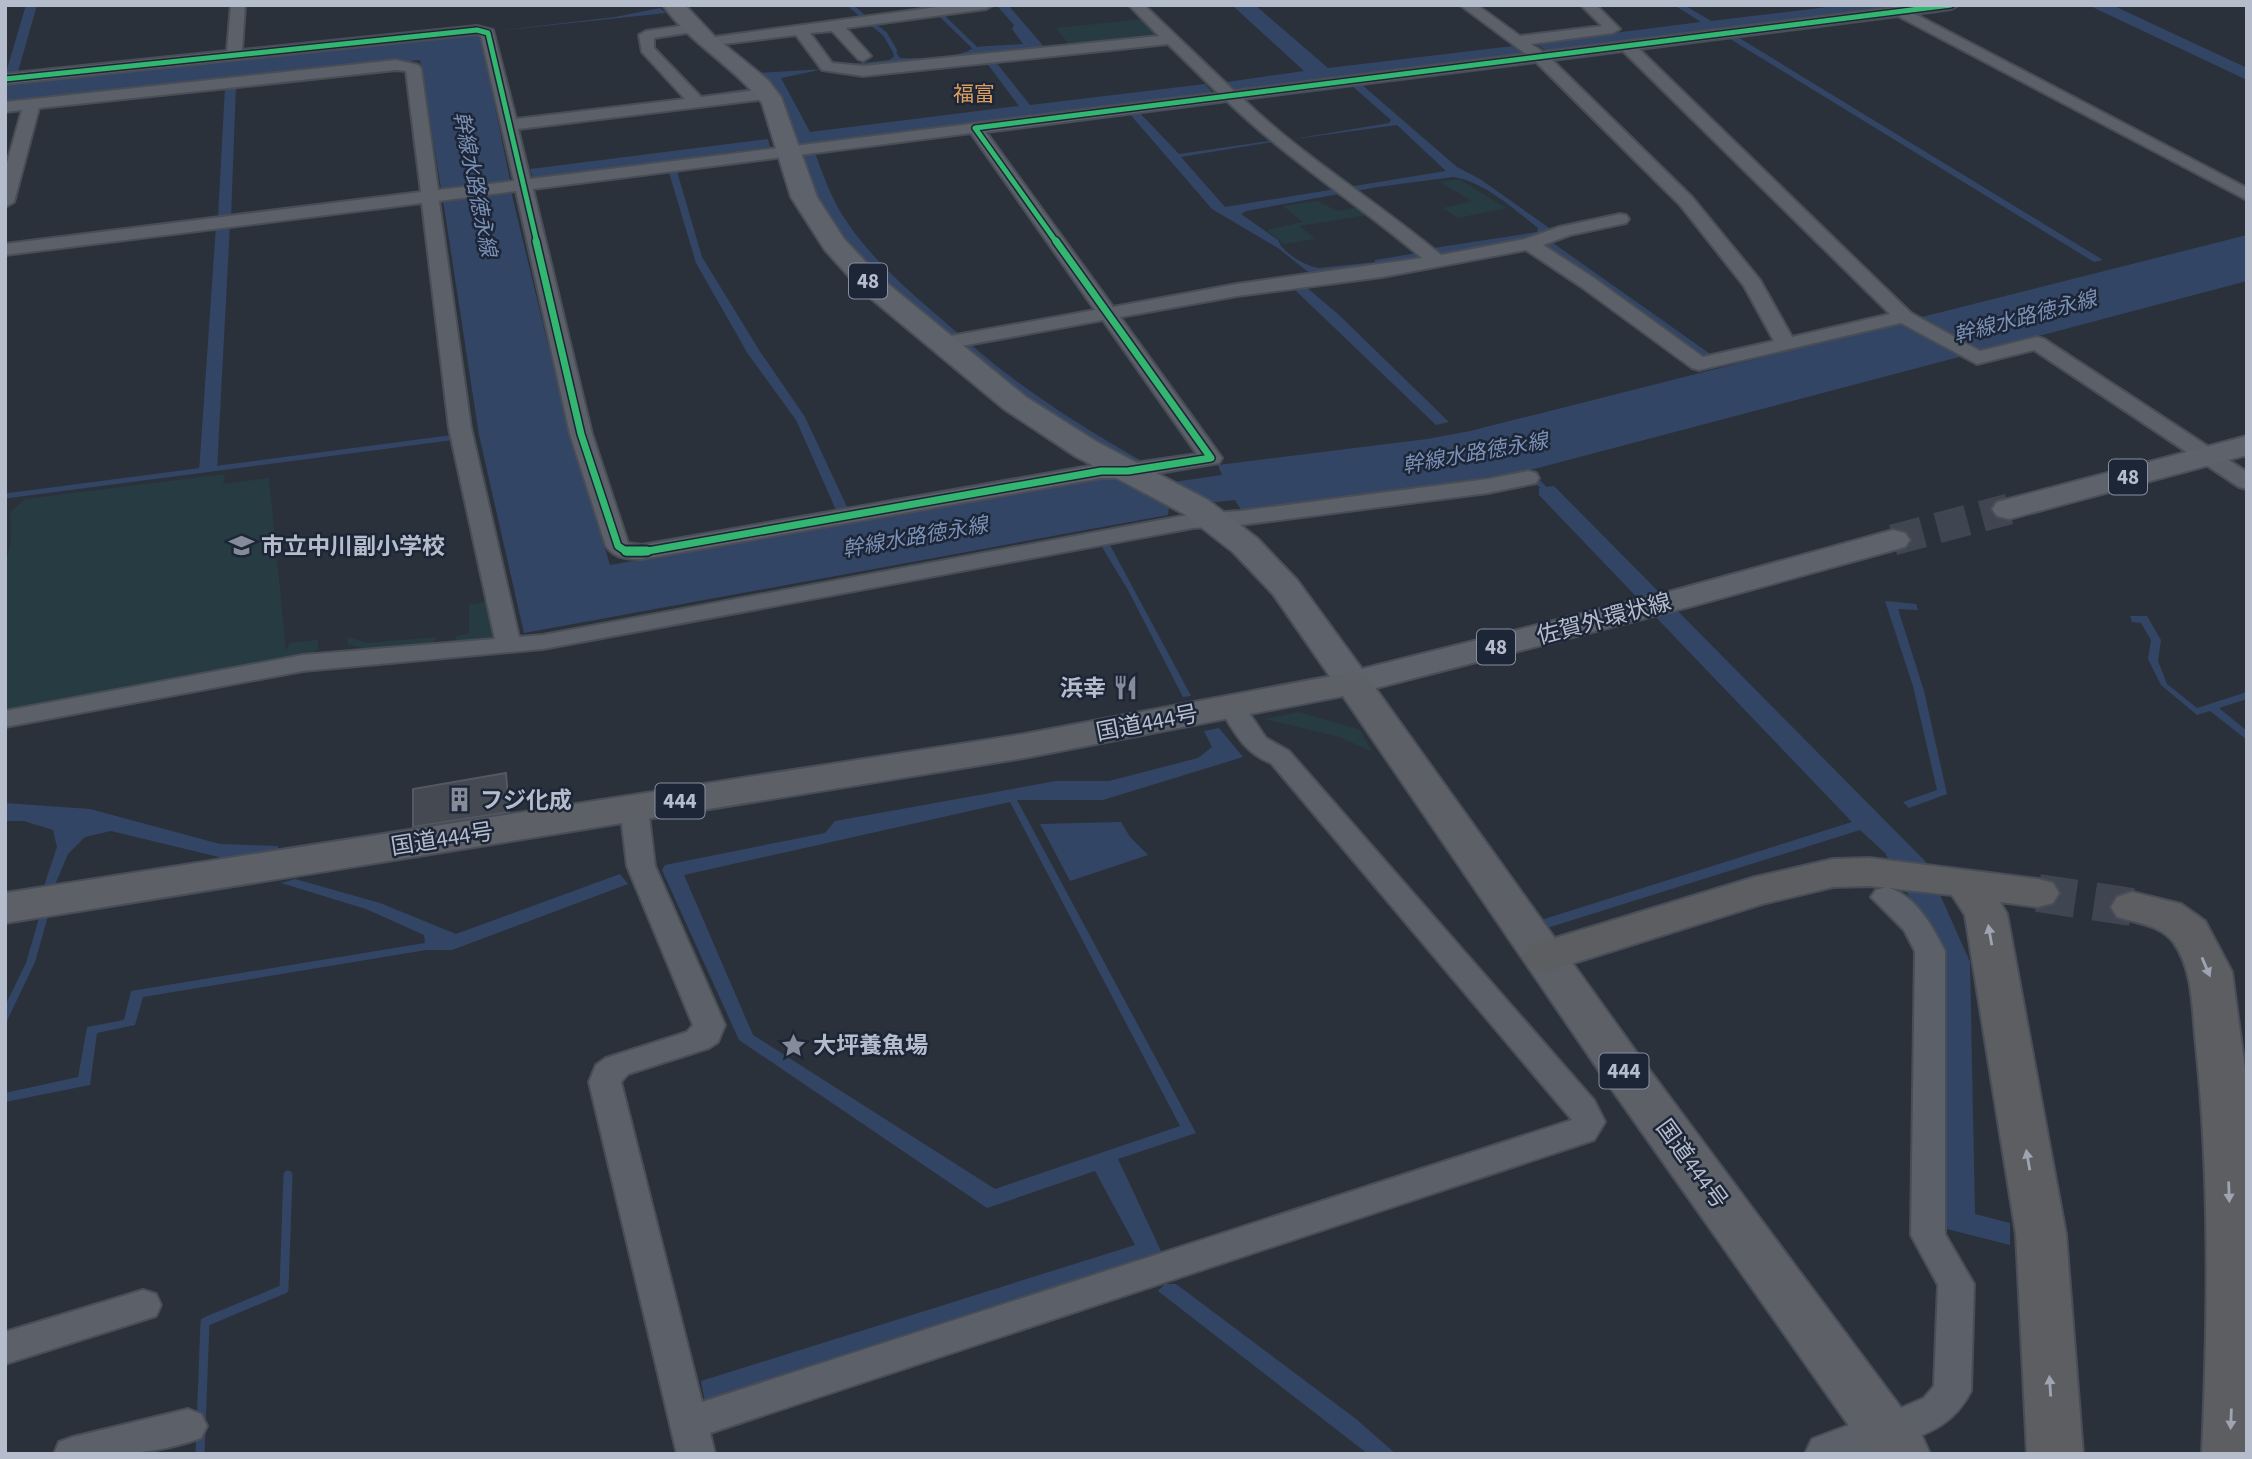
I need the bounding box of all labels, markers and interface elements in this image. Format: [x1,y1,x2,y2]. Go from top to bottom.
district label: 福富 [953,79,995,109]
water label: 幹線水路徳永線 [446,109,504,262]
road number: 48 [849,264,887,298]
water label: 幹線水路徳永線 [1950,283,2103,351]
water label: 幹線水路徳永線 [1400,425,1553,481]
road number: 48 [2109,460,2147,494]
water label: 幹線水路徳永線 [840,509,993,565]
place label: 市立中川副小学校 [261,530,445,563]
school or university icon: 市立中川副小学校 [227,532,255,560]
street label: 佐賀外環状線 [1533,585,1675,653]
road number: 48 [1477,630,1515,664]
place label: 浜幸 [1060,672,1106,705]
restaurant icon: 浜幸 [1112,674,1140,702]
street label: 国道444号 [1093,697,1201,749]
place label: フジ化成 [480,784,572,817]
road number: 444 [656,784,704,818]
building icon: フジ化成 [446,786,474,814]
street label: 国道444号 [388,815,496,863]
one-way arrow [1984,924,1995,946]
one-way arrow [2201,956,2212,977]
place label: 大坪養魚場 [813,1029,928,1062]
place icon: 大坪養魚場 [779,1031,807,1059]
road number: 444 [1600,1054,1648,1088]
street label: 国道444号 [1648,1113,1736,1215]
one-way arrow [2022,1148,2033,1170]
one-way arrow [2223,1181,2234,1203]
one-way arrow [2044,1374,2055,1396]
one-way arrow [2225,1409,2237,1431]

